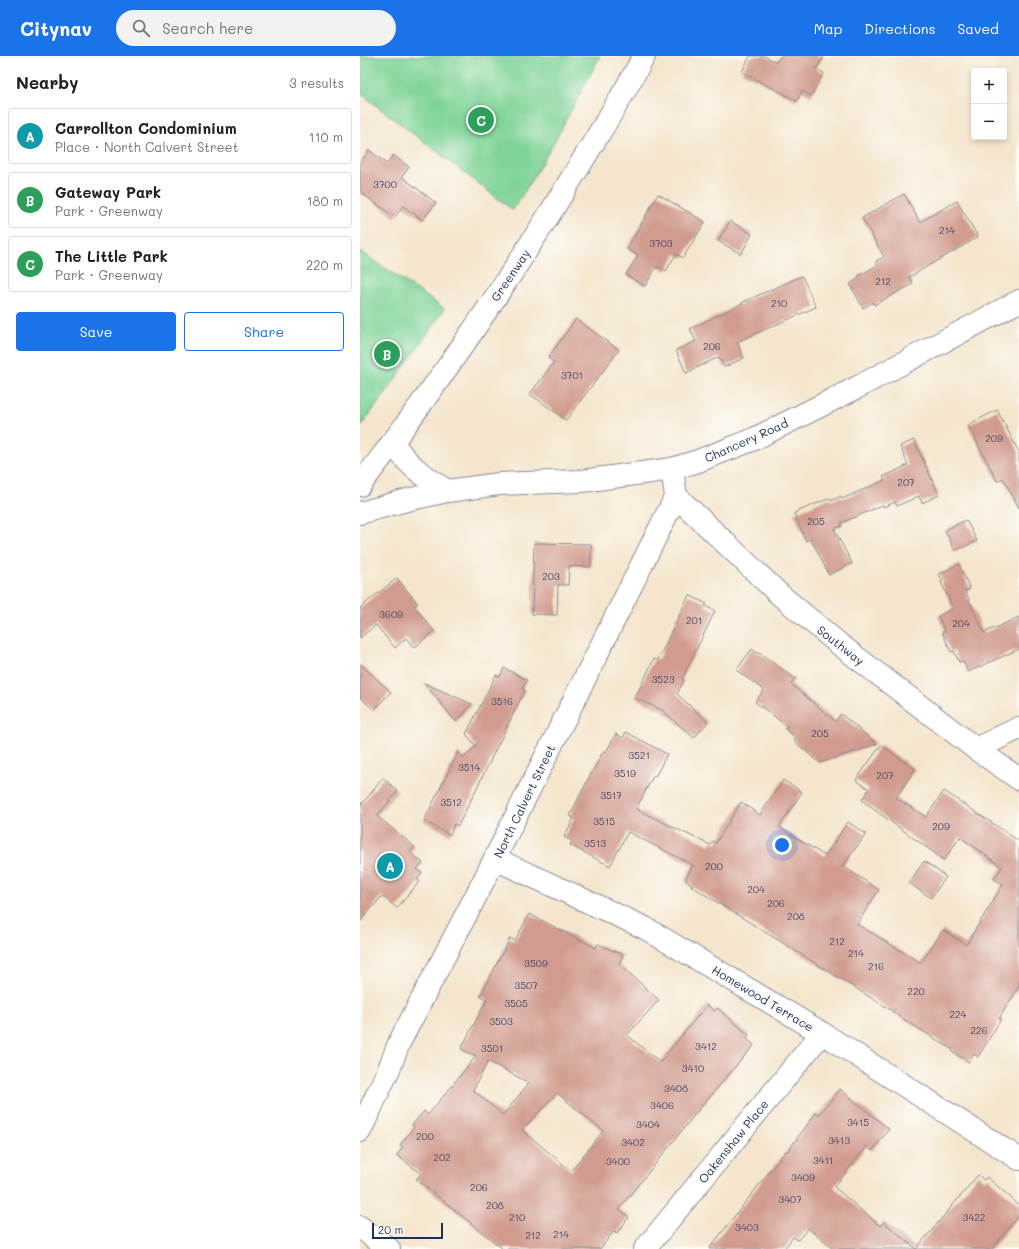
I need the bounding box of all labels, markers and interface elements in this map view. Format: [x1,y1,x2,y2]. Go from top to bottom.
search box [116,10,396,46]
text: Citynav [20,16,92,41]
icon: search [130,17,152,39]
text: Search here [162,18,253,38]
text: Map [814,19,842,38]
text: Directions [864,19,935,38]
text: Saved [957,19,999,38]
map controls [971,68,1007,140]
button: + [971,68,1007,104]
text: Nearby [16,71,78,93]
text: 3 results [289,74,344,91]
button: − [971,104,1007,140]
pin: C [468,105,494,135]
text: Carrollton Condominium [55,118,237,138]
text: A [25,128,35,145]
text: 110 m [309,128,343,145]
text: Place · North Calvert Street [55,138,238,155]
house number: 3700 [373,177,397,191]
text: Gateway Park [55,182,161,202]
text: B [26,192,34,209]
text: 180 m [307,192,343,209]
text: Park · Greenway [55,202,163,219]
house number: 214 [939,223,955,237]
house number: 3703 [649,236,673,250]
text: The Little Park [55,246,168,266]
street label: Greenway [487,246,533,304]
text: C [25,256,35,273]
text: 220 m [306,256,343,273]
text: Park · Greenway [55,266,163,283]
house number: 212 [875,274,891,288]
house number: 210 [771,296,787,310]
button: Save [16,312,176,351]
button: Share [184,312,344,351]
pin: B [374,339,400,369]
house number: 206 [703,339,721,353]
house number: 3701 [561,368,583,382]
street label: Chancery Road [702,414,791,466]
house number: 209 [985,431,1003,445]
house number: 207 [897,475,915,489]
house number: 205 [807,514,825,528]
house number: 203 [542,569,560,583]
house number: 3609 [379,607,403,621]
house number: 201 [686,613,702,627]
house number: 204 [952,616,970,630]
street label: Southway [814,622,868,668]
house number: 3523 [651,672,675,686]
house number: 3516 [491,694,513,708]
house number: 205 [811,726,829,740]
street label: North Calvert Street [490,742,558,860]
house number: 3521 [628,748,650,762]
house number: 3514 [458,760,480,774]
house number: 3519 [614,766,636,780]
house number: 207 [876,768,894,782]
house number: 3517 [600,788,622,802]
house number: 3512 [440,795,462,809]
house number: 3515 [593,814,615,828]
house number: 209 [932,819,950,833]
your location [772,835,792,855]
house number: 3513 [584,836,606,850]
pin: A [377,851,403,881]
house number: 200 [705,859,723,873]
house number: 204 [747,882,765,896]
house number: 206 [767,896,785,910]
house number: 208 [787,909,805,923]
house number: 212 [829,934,845,948]
house number: 214 [848,946,864,960]
house number: 3509 [524,956,548,970]
house number: 216 [868,959,884,973]
street label: Homewood Terrace [709,961,817,1035]
house number: 3507 [514,978,538,992]
house number: 220 [907,984,925,998]
house number: 3505 [504,996,528,1010]
house number: 224 [949,1007,967,1021]
house number: 3503 [489,1014,513,1028]
house number: 226 [970,1023,988,1037]
house number: 3412 [695,1039,717,1053]
house number: 3501 [481,1041,503,1055]
house number: 3410 [682,1061,704,1075]
house number: 3408 [664,1081,688,1095]
street label: Oakenshaw Place [694,1096,772,1186]
house number: 3406 [650,1098,674,1112]
house number: 3415 [847,1115,869,1129]
house number: 3404 [636,1117,660,1131]
house number: 200 [416,1129,434,1143]
house number: 3413 [828,1133,850,1147]
house number: 3402 [621,1135,645,1149]
house number: 202 [433,1150,451,1164]
house number: 3411 [813,1153,833,1167]
house number: 3400 [606,1154,630,1168]
house number: 3409 [791,1170,815,1184]
house number: 206 [470,1180,488,1194]
house number: 3407 [778,1192,802,1206]
house number: 208 [486,1198,504,1212]
house number: 210 [509,1210,525,1224]
house number: 3422 [963,1210,985,1224]
house number: 3403 [735,1220,759,1234]
scale bar [372,1221,443,1240]
text: 20 m [378,1222,403,1237]
house number: 214 [553,1227,569,1241]
house number: 212 [525,1228,541,1242]

